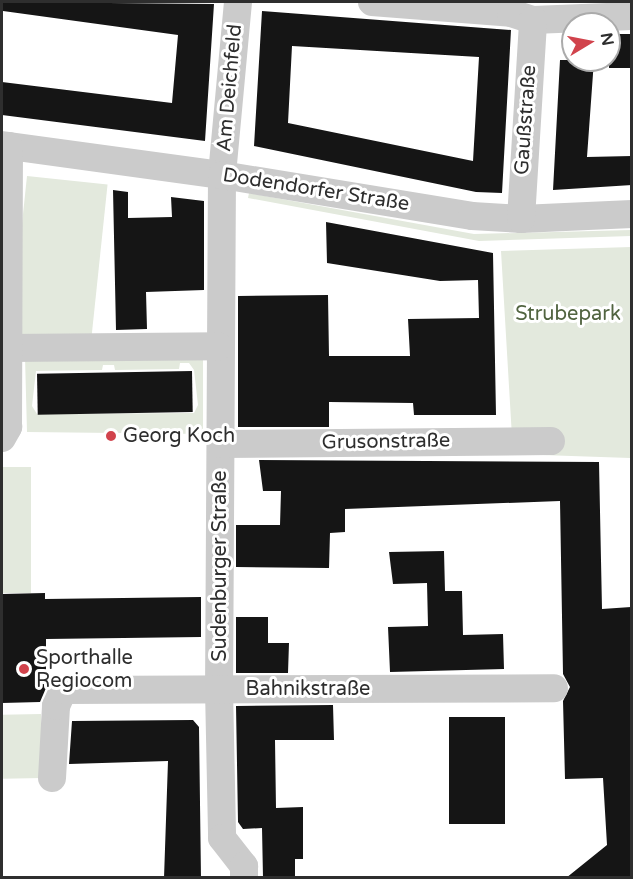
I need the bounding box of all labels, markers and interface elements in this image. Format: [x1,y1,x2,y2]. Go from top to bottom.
north arrow [561,12,621,72]
street label: Am Deichfeld [212,23,248,153]
text: N [596,31,618,47]
street label: Gaußstraße [510,64,542,176]
street label: Dodendorfer Straße [221,163,411,217]
park label: Strubepark [515,302,621,326]
place label: Georg Koch [123,424,235,448]
marker: Georg Koch [104,429,118,443]
street label: Grusonstraße [322,429,450,455]
street label: Sudenburger Straße [208,470,232,662]
place label: Sporthalle Regiocom [36,646,133,693]
marker: Sporthalle Regiocom [17,662,31,676]
street label: Bahnikstraße [246,677,370,701]

